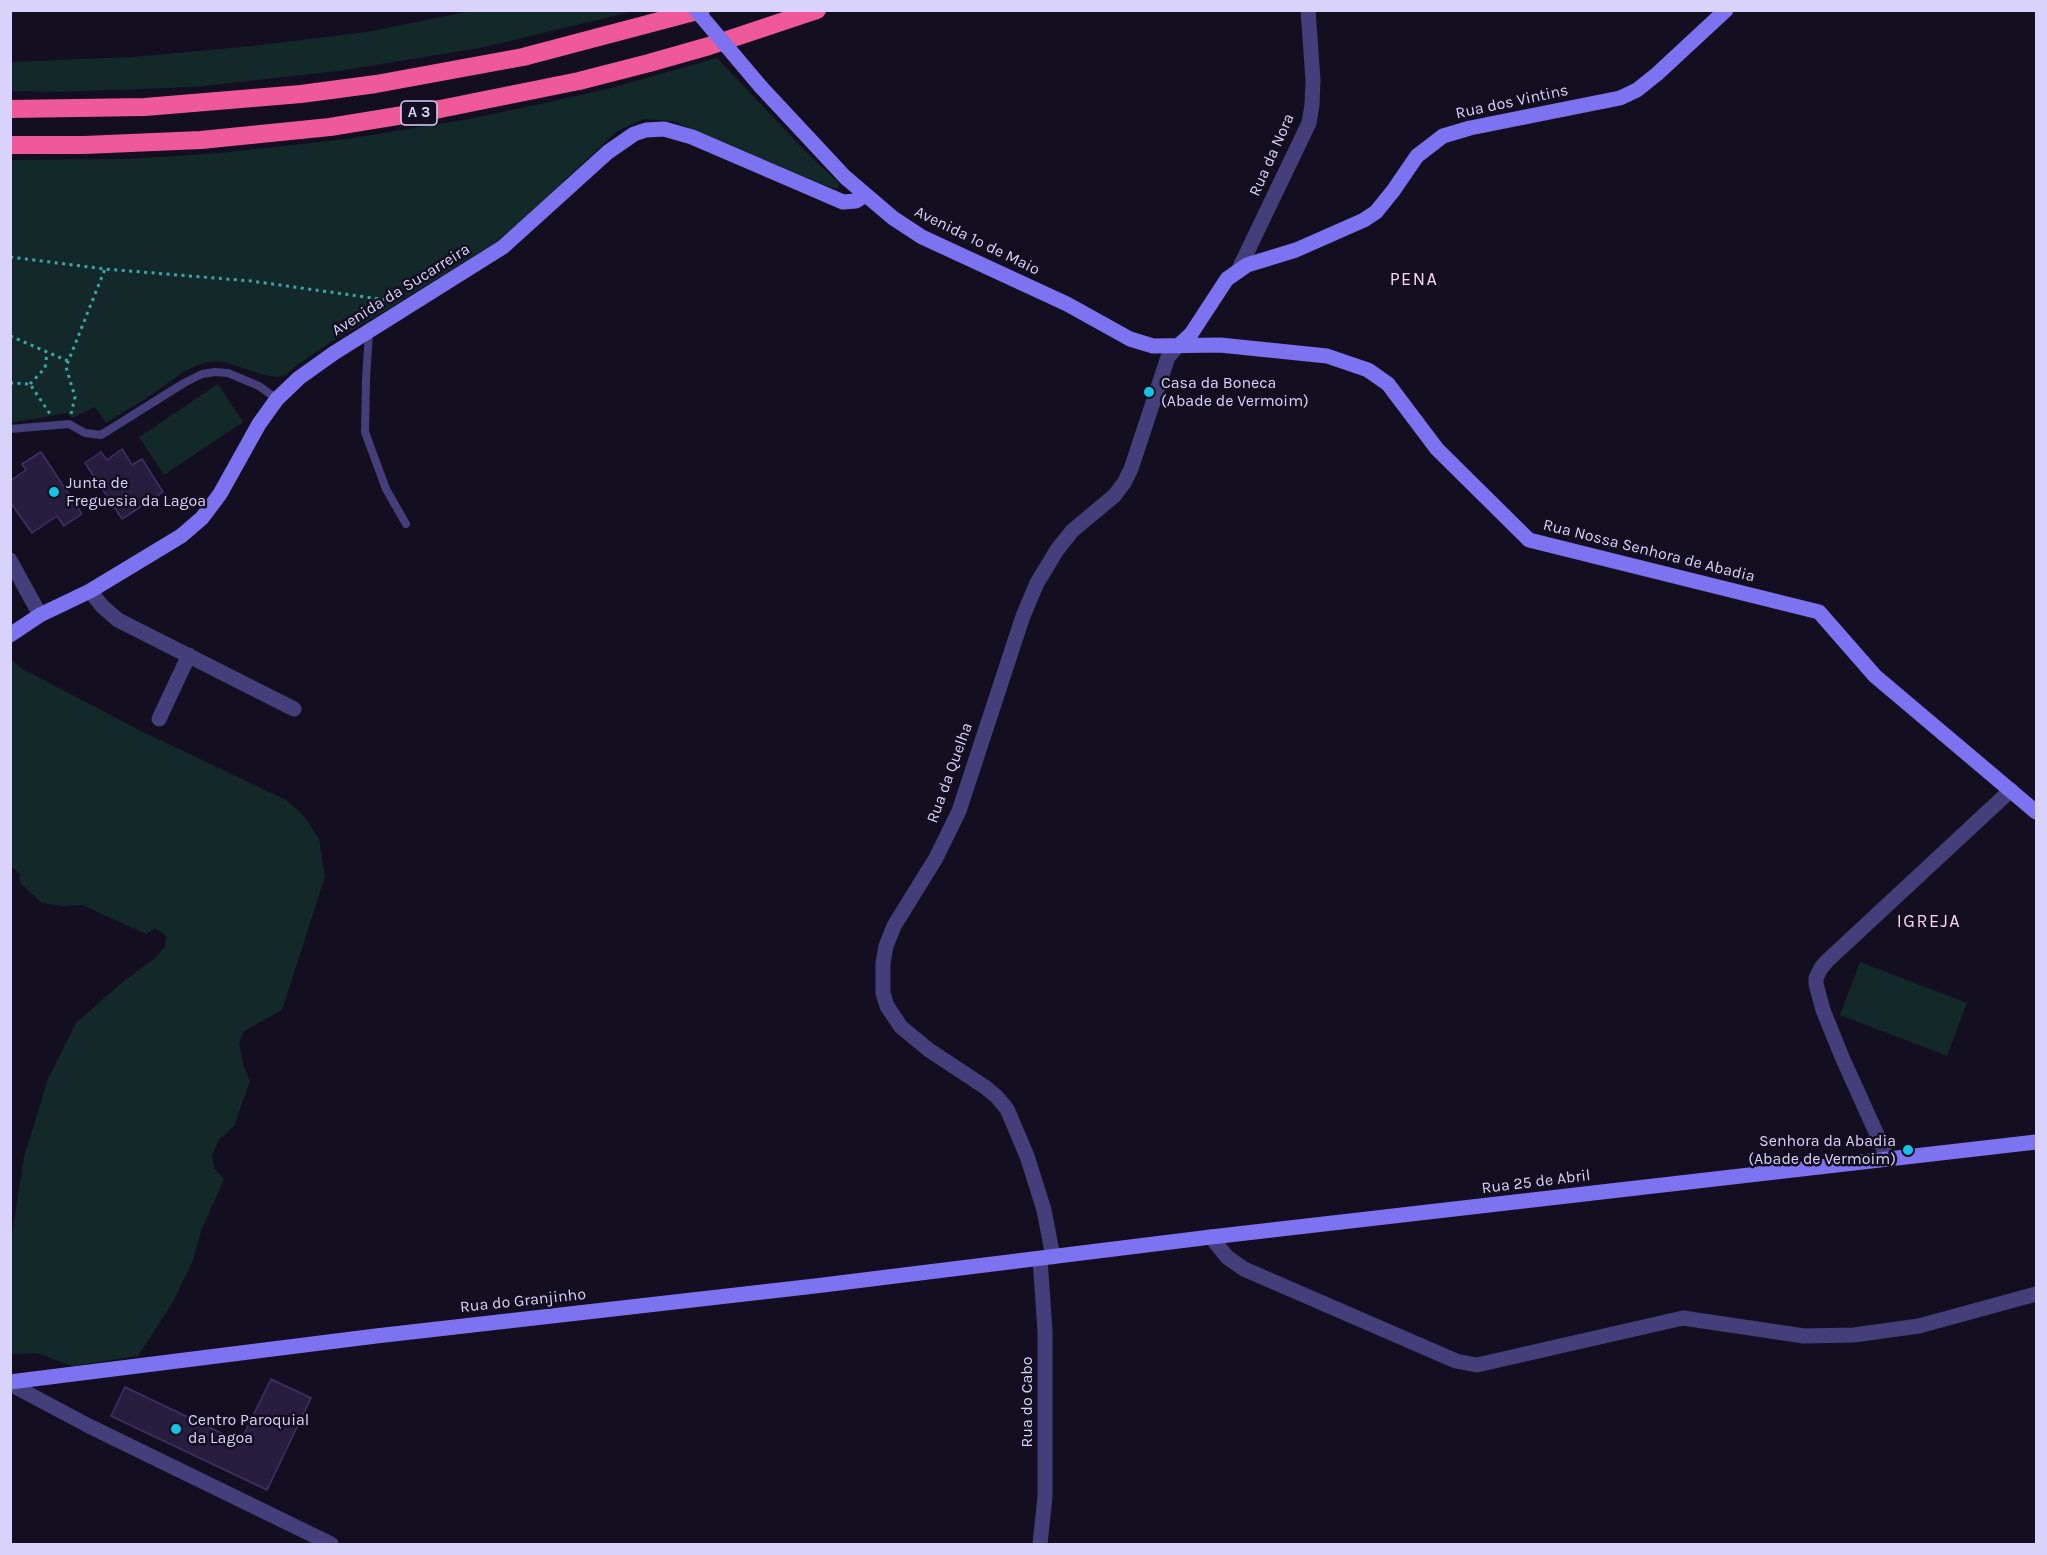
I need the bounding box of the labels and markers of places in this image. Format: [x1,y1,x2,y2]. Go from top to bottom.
place label: Casa da Boneca (Abade de Vermoim) [1161,373,1309,411]
marker: Casa da Boneca (Abade de Vermoim) [1142,385,1156,399]
place label: Junta de Freguesia da Lagoa [66,473,206,511]
marker: Junta de Freguesia da Lagoa [47,485,61,499]
place label: Senhora da Abadia (Abade de Vermoim) [1748,1131,1896,1169]
marker: Senhora da Abadia (Abade de Vermoim) [1901,1143,1915,1157]
place label: Centro Paroquial da Lagoa [188,1410,309,1448]
marker: Centro Paroquial da Lagoa [169,1422,183,1436]

